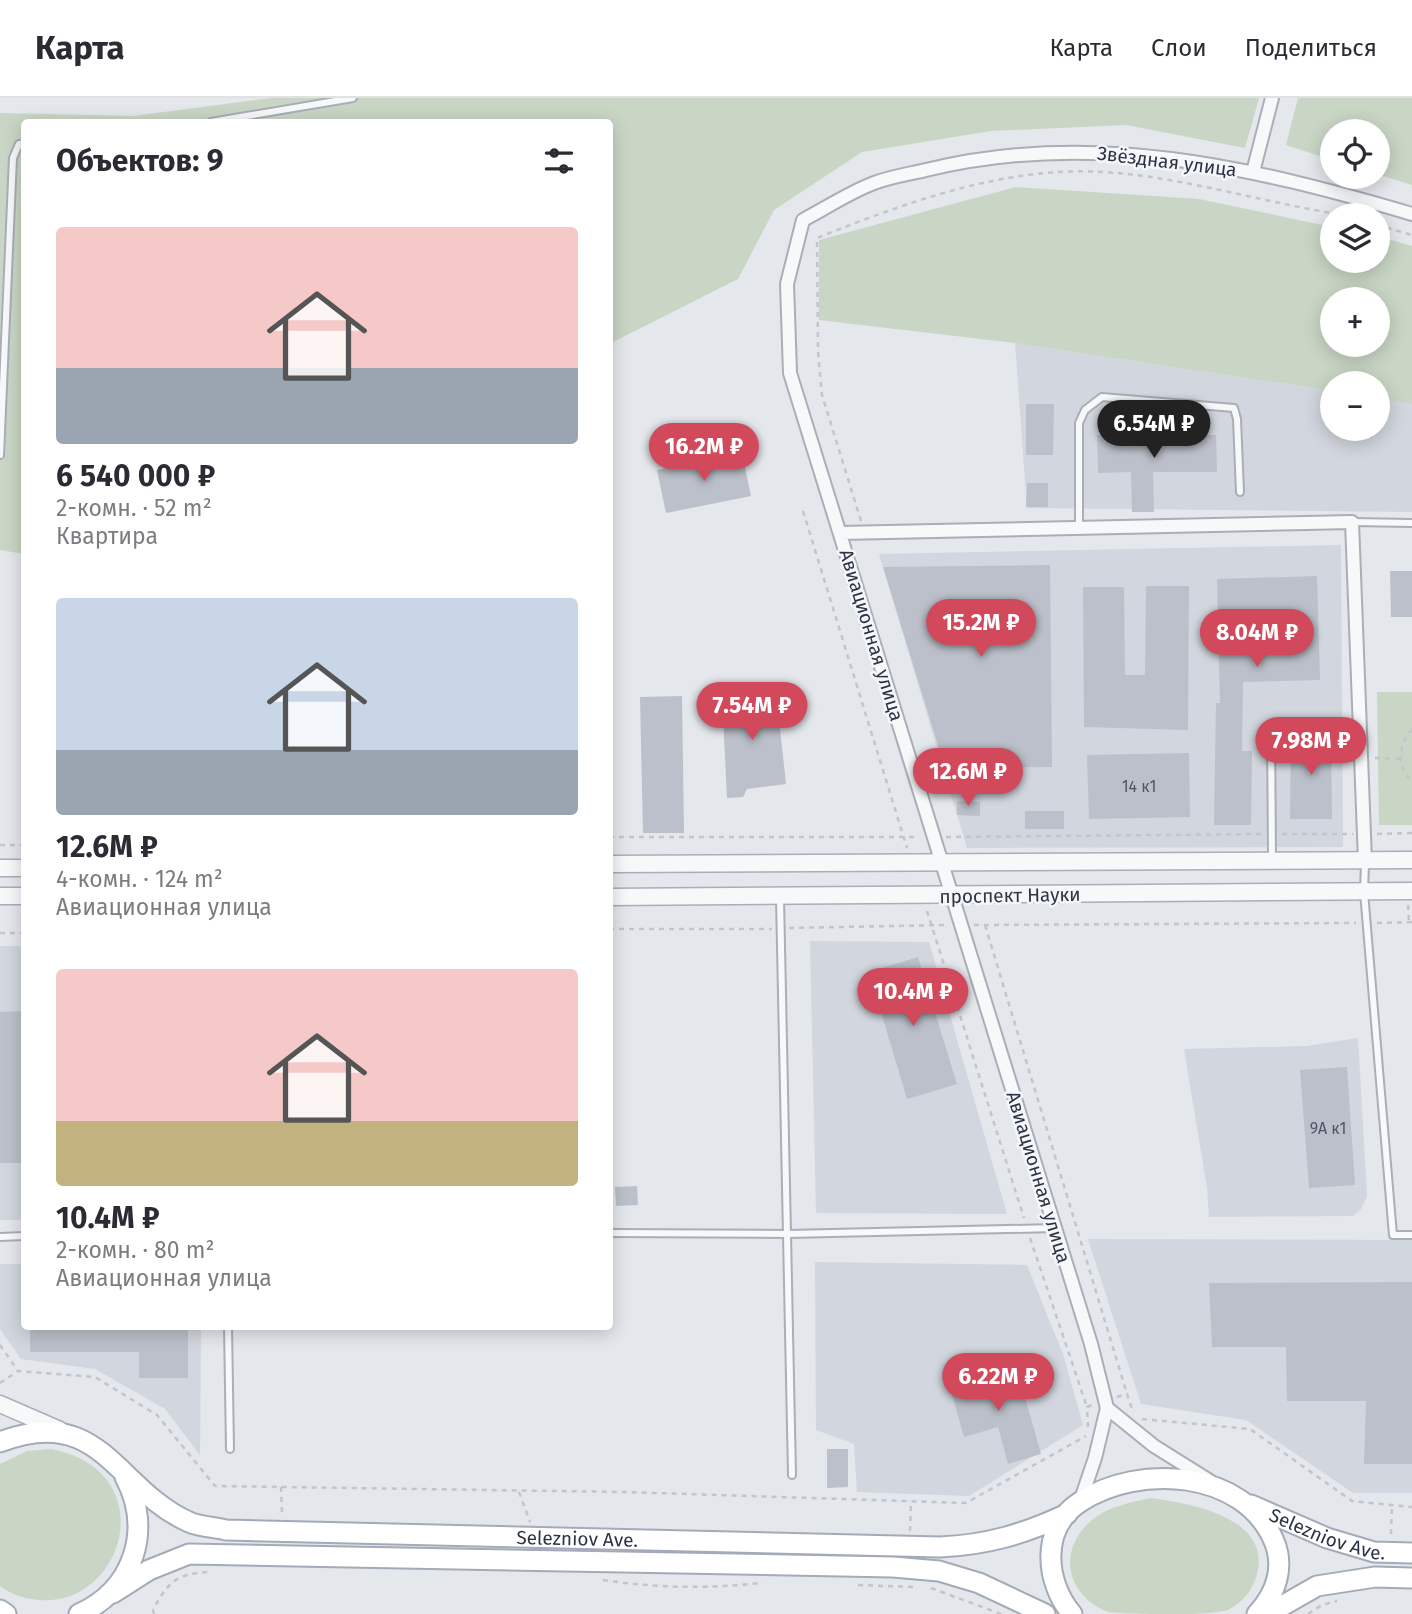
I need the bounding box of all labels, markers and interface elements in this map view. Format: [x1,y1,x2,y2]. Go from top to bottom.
text: Карта [35,28,125,68]
text: Карта [1049,34,1113,62]
text: Слои [1151,34,1207,62]
text: Поделиться [1245,34,1377,62]
map controls [1320,119,1390,441]
button: locate [1320,119,1390,189]
icon: filters [540,142,578,180]
street label: Звёздная улица [1096,142,1238,181]
text: Объектов: 9 [56,143,223,179]
button: layers [1320,203,1390,273]
icon: home [254,273,380,399]
button: + [1320,287,1390,357]
button: − [1320,371,1390,441]
pin: 6.54M ₽ [1089,400,1219,460]
text: 6.54M ₽ [1113,409,1195,437]
pin: 16.2M ₽ [639,424,769,483]
text: 16.2M ₽ [665,432,743,460]
text: 6 540 000 ₽ [56,458,215,494]
text: 2-комн. · 52 m² [56,494,212,522]
text: Квартира [56,522,158,550]
street label: Авиационная улица [834,547,909,724]
pin: 15.2M ₽ [916,600,1046,659]
text: 15.2M ₽ [942,608,1020,636]
pin: 8.04M ₽ [1192,610,1322,669]
text: 8.04M ₽ [1216,618,1298,646]
icon: home [254,644,380,770]
pin: 7.54M ₽ [687,682,817,742]
text: 7.54M ₽ [712,691,792,719]
pin: 7.98M ₽ [1246,718,1376,777]
text: 7.98M ₽ [1271,726,1351,754]
pin: 12.6M ₽ [903,748,1033,808]
text: 12.6M ₽ [929,757,1007,785]
house number: 14 к1 [1122,777,1156,796]
text: 12.6M ₽ [56,829,158,865]
text: 4-комн. · 124 m² [56,865,223,893]
street label: проспект Науки [939,883,1081,908]
text: Авиационная улица [56,893,272,921]
pin: 10.4M ₽ [848,968,978,1028]
text: 10.4M ₽ [873,977,953,1005]
icon: home [254,1015,380,1141]
street label: Авиационная улица [1001,1089,1076,1266]
house number: 9А к1 [1310,1119,1346,1138]
text: 10.4M ₽ [56,1200,160,1236]
text: 2-комн. · 80 m² [56,1236,215,1264]
text: Авиационная улица [56,1264,272,1292]
pin: 6.22M ₽ [933,1354,1063,1413]
text: 6.22M ₽ [958,1362,1038,1390]
street label: Selezniov Ave. [1266,1503,1385,1564]
street label: Selezniov Ave. [516,1526,638,1552]

